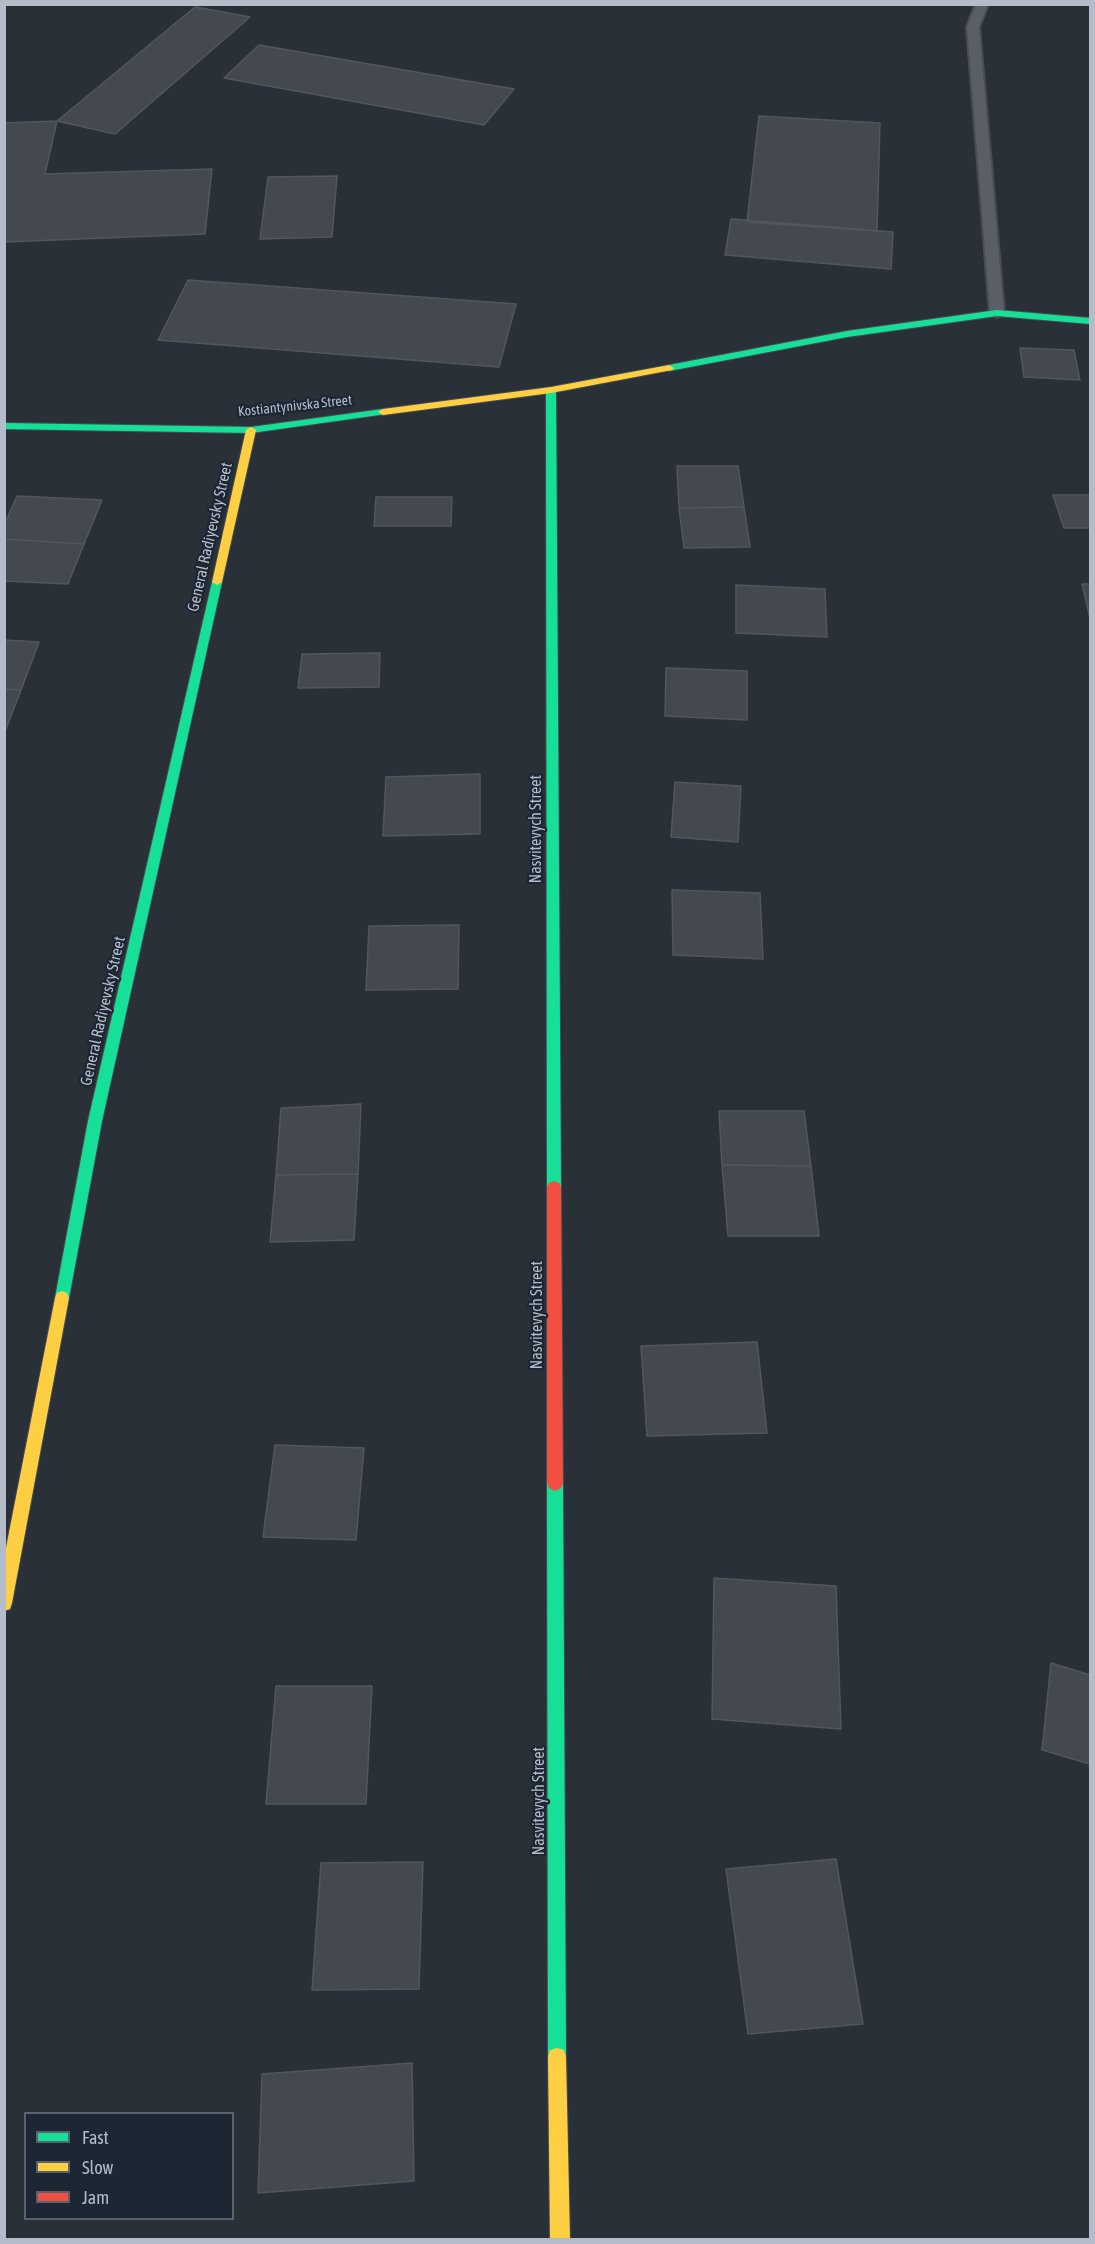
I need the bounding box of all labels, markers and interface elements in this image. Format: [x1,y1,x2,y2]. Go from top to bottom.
street label: Kostiantynivska Street [237,392,353,420]
street label: General Radiyevsky Street [183,461,237,613]
street label: Nasvitevych Street [526,775,546,883]
street label: General Radiyevsky Street [76,935,130,1087]
street label: Nasvitevych Street [527,1261,547,1369]
street label: Nasvitevych Street [529,1747,549,1855]
legend [24,2112,234,2220]
text: Fast [82,2127,109,2148]
text: Slow [82,2157,113,2178]
text: Jam [82,2187,109,2208]

